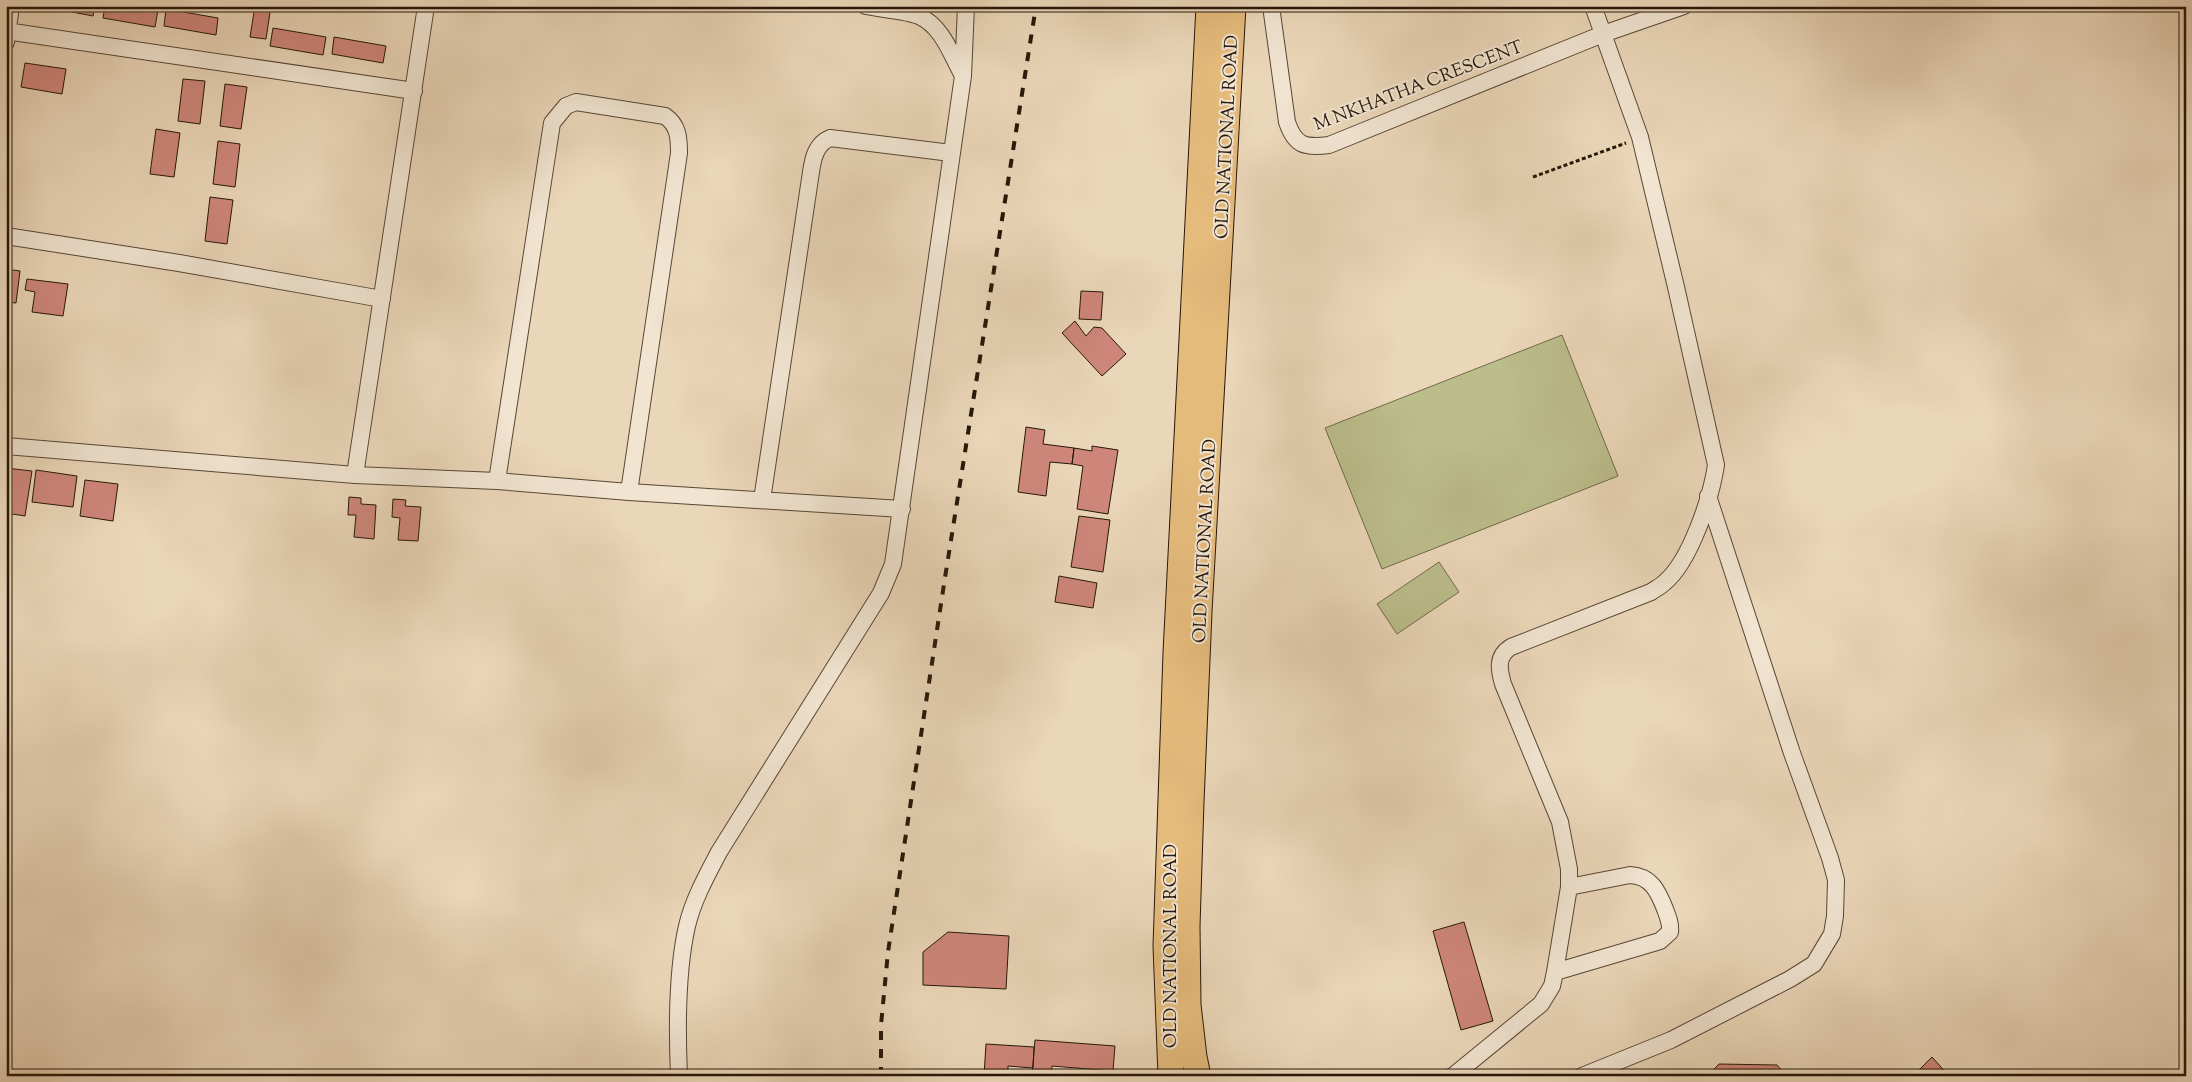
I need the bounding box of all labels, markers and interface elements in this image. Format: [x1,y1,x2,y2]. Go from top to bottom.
street label: OLD NATIONAL ROAD [1210,34,1246,240]
street label: M NKHATHA CRESCENT [1310,35,1527,139]
street label: OLD NATIONAL ROAD [1188,438,1224,644]
street label: OLD NATIONAL ROAD [1159,844,1185,1048]

